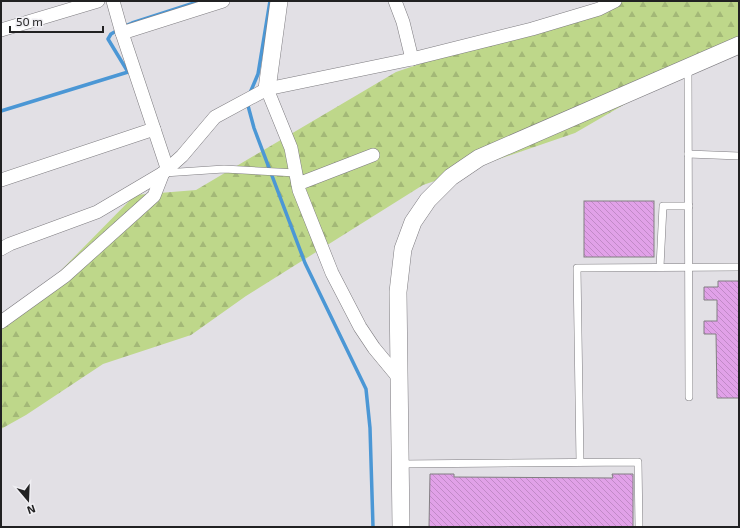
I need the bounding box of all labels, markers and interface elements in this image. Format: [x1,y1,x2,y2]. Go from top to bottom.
scale bar [10,8,103,34]
text: 50 m [16,14,43,28]
north arrow [8,480,48,520]
text: N [25,502,37,517]

